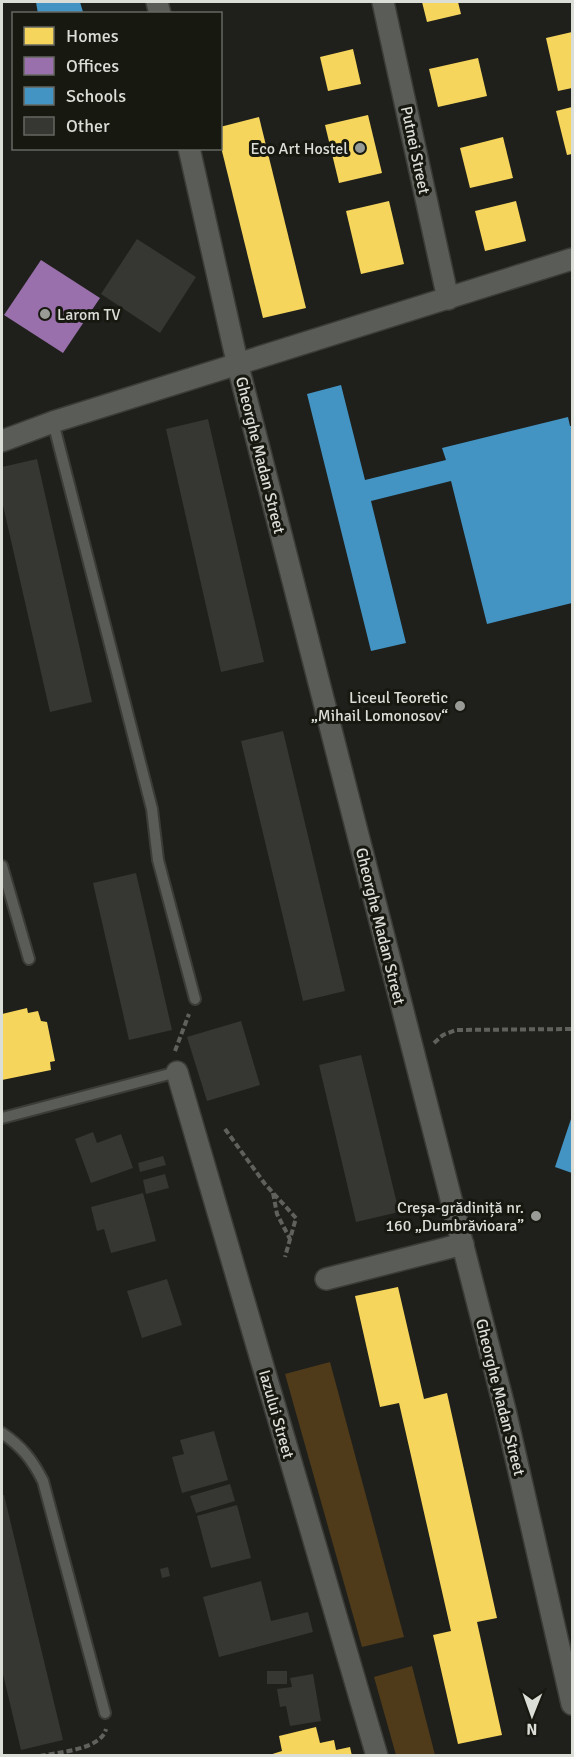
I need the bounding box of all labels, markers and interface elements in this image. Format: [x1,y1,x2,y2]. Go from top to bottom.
legend [12,12,222,150]
text: Homes [66,25,119,47]
text: Offices [66,55,119,77]
text: Schools [66,85,126,107]
street label: Putnei Street [396,104,434,196]
text: Other [66,115,110,137]
place label: Eco Art Hostel [250,139,348,159]
marker: Eco Art Hostel [353,141,367,155]
place label: Larom TV [57,305,121,325]
marker: Larom TV [38,307,52,321]
street label: Gheorghe Madan Street [231,375,289,536]
place label: Liceul Teoretic „Mihail Lomonosov“ [311,688,448,726]
marker: Liceul Teoretic „Mihail Lomonosov“ [453,699,467,713]
street label: Gheorghe Madan Street [351,846,409,1007]
place label: Creșa-grădiniță nr. 160 „Dumbrăvioara” [385,1198,524,1236]
marker: Creșa-grădiniță nr. 160 „Dumbrăvioara” [529,1209,543,1223]
street label: Gheorghe Madan Street [471,1317,529,1478]
street label: Iazului Street [254,1368,298,1461]
north arrow [502,1685,562,1745]
text: N [526,1719,537,1739]

